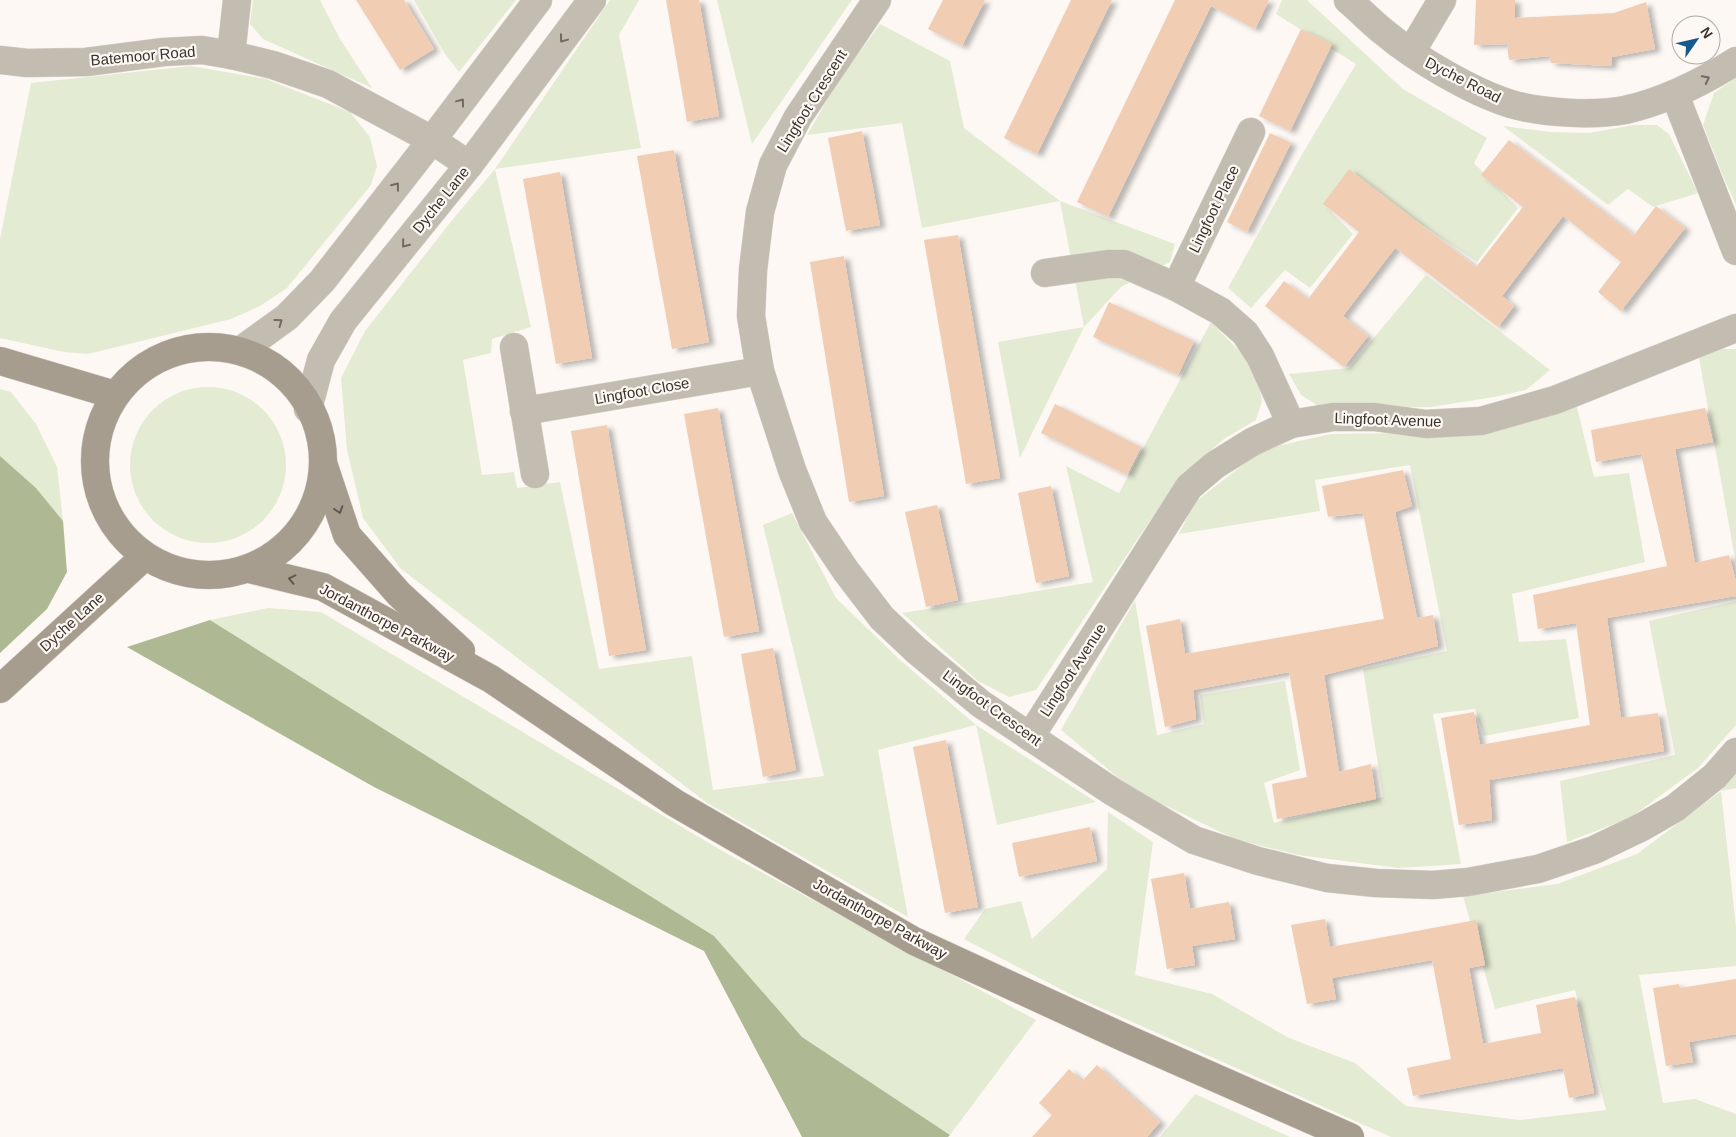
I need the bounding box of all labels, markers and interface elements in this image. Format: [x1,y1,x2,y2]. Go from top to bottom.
north arrow [1671,15,1721,65]
text: N [1697,24,1716,41]
one-way arrow [560,33,569,43]
street label: Batemoor Road [90,42,196,69]
street label: Lingfoot Crescent [773,46,850,155]
street label: Dyche Road [1423,53,1504,106]
one-way arrow [1701,75,1710,85]
one-way arrow [455,98,464,108]
street label: Lingfoot Place [1185,162,1242,255]
street label: Dyche Lane [409,163,472,236]
one-way arrow [391,183,399,192]
one-way arrow [402,238,410,247]
one-way arrow [273,319,283,328]
street label: Lingfoot Close [593,374,691,407]
street label: Lingfoot Avenue [1334,409,1442,430]
one-way arrow [333,506,343,514]
one-way arrow [287,574,296,585]
street label: Jordanthorpe Parkway [317,580,458,666]
street label: Dyche Lane [36,589,107,655]
street label: Lingfoot Avenue [1036,620,1109,719]
street label: Lingfoot Crescent [940,666,1046,750]
street label: Jordanthorpe Parkway [810,875,950,963]

